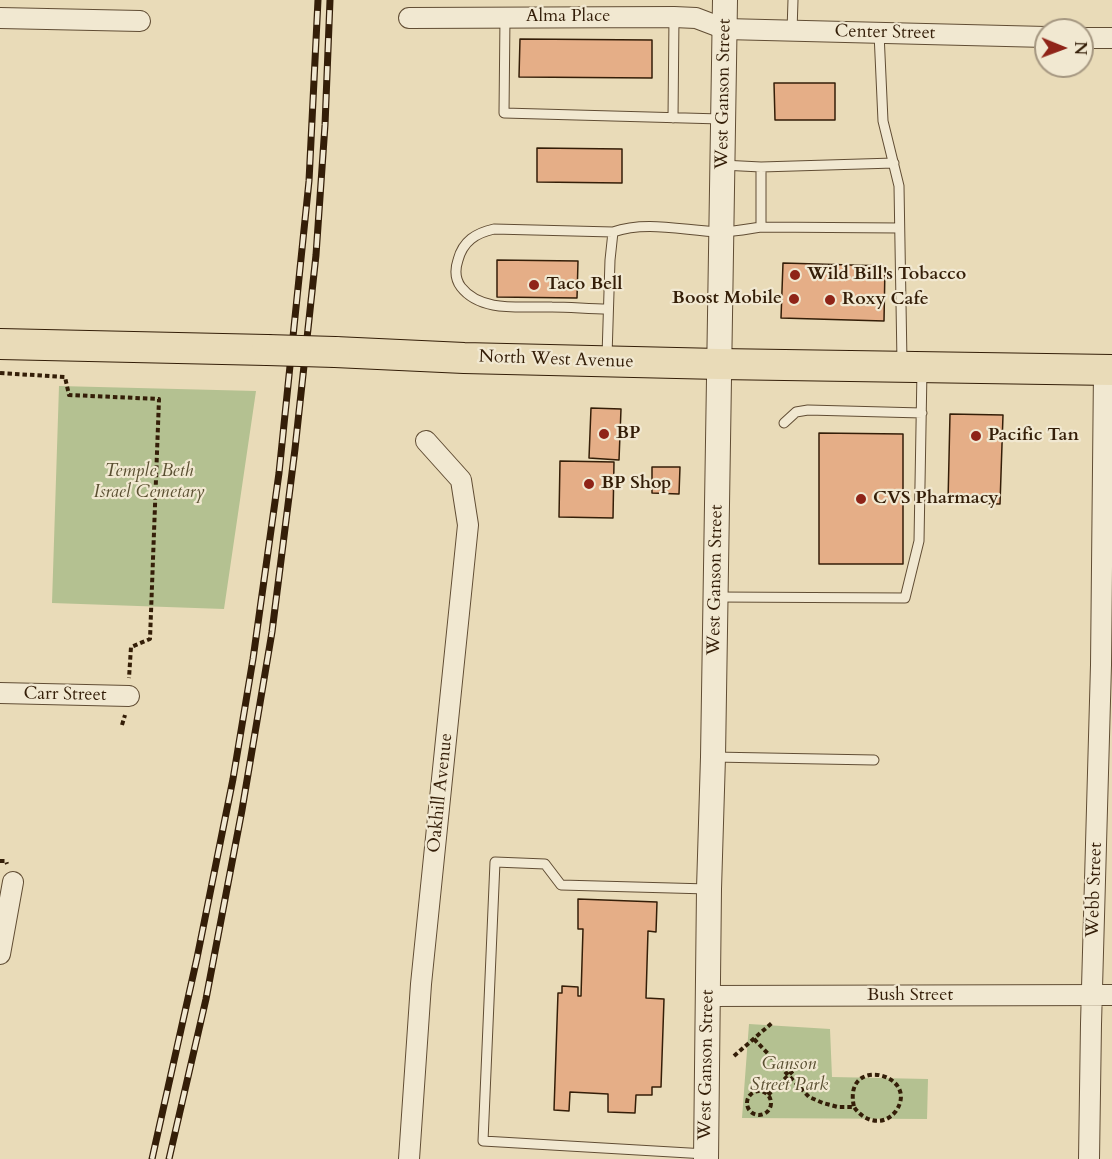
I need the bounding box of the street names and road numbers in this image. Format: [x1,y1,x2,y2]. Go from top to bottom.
street label: Alma Place [526,6,610,28]
street label: West Ganson Street [712,18,736,170]
street label: Center Street [834,21,936,45]
street label: North West Avenue [478,347,634,373]
street label: West Ganson Street [704,504,728,656]
street label: Carr Street [23,683,107,707]
street label: Oakhill Avenue [424,732,458,854]
street label: Webb Street [1083,842,1107,938]
street label: Bush Street [867,985,953,1007]
street label: West Ganson Street [695,989,719,1141]

